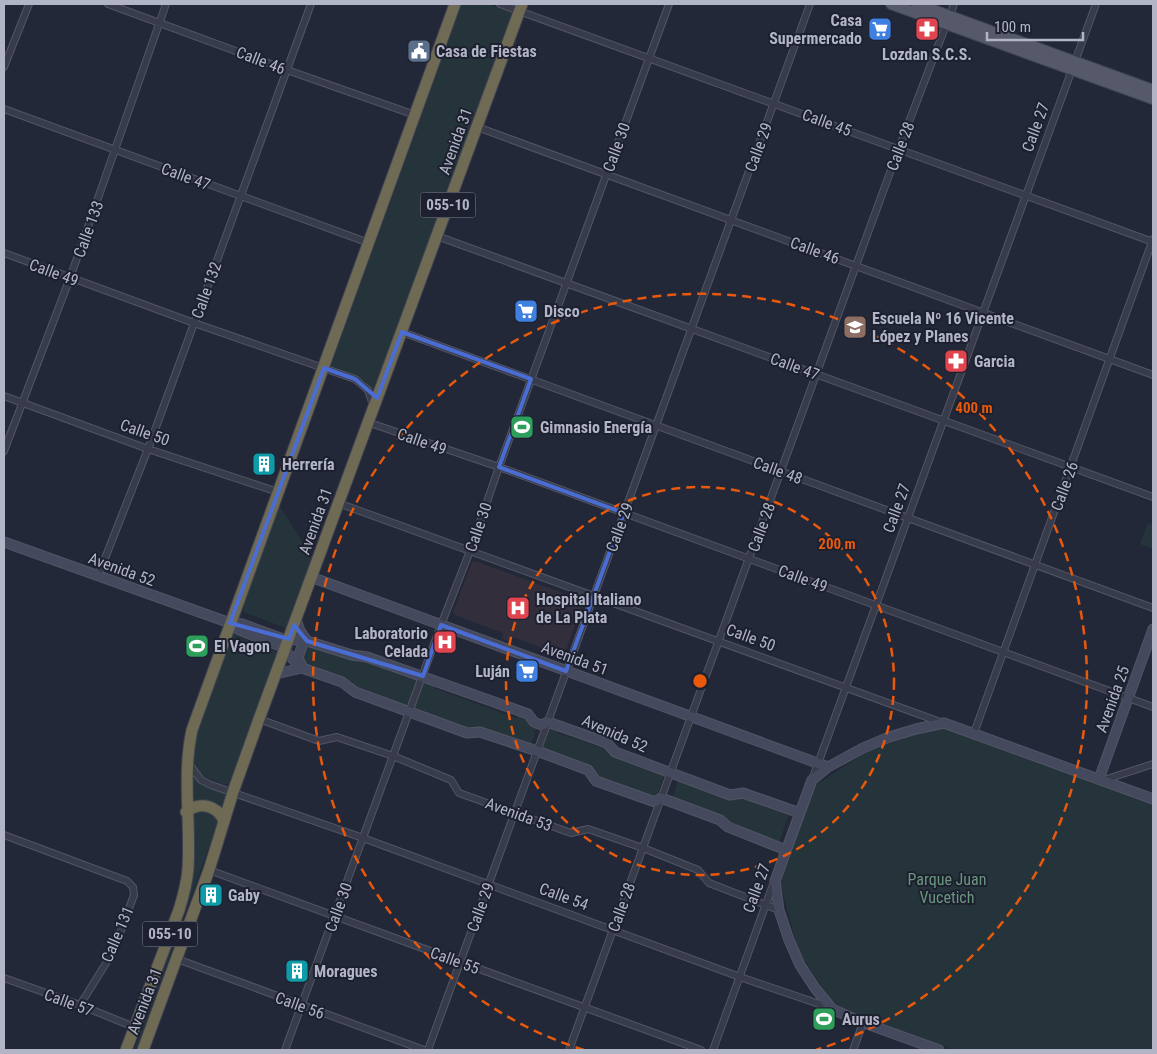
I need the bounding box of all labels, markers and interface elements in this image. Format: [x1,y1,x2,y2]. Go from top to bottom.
scale bar [987,10,1083,42]
place label: Casa Supermercado [769,11,862,48]
supermarket icon: Casa Supermercado [867,16,893,42]
pharmacy icon: Lozdan S.C.S. [914,16,940,42]
text: 100 m [994,18,1031,36]
public building icon: Casa de Fiestas [406,38,432,64]
street label: Calle 46 [234,42,288,79]
place label: Casa de Fiestas [436,42,537,61]
place label: Lozdan S.C.S. [882,45,972,64]
street label: Calle 27 [1018,100,1053,154]
street label: Avenida 31 [435,105,476,177]
street label: Calle 45 [800,105,854,140]
street label: Calle 28 [882,119,918,173]
street label: Calle 30 [599,120,634,174]
street label: Calle 29 [741,120,776,174]
street label: Calle 47 [159,159,213,194]
road number: 055-10 [420,192,476,218]
street label: Calle 133 [69,198,107,260]
street label: Calle 46 [788,233,842,268]
street label: Calle 49 [27,255,81,290]
street label: Calle 132 [187,259,226,321]
supermarket icon: Disco [513,298,539,324]
place label: Disco [544,302,580,321]
place label: Escuela Nº 16 Vicente López y Planes [872,309,1014,346]
school or university icon: Escuela Nº 16 Vicente López y Planes [842,314,868,340]
pharmacy icon: Garcia [943,348,969,374]
street label: Calle 47 [768,349,822,384]
place label: Garcia [974,352,1015,371]
text: 400 m [955,399,993,417]
sports icon: Gimnasio Energía [509,414,535,440]
street label: Calle 50 [118,415,172,450]
place label: Gimnasio Energía [540,418,652,437]
street label: Calle 49 [395,424,449,459]
building icon: Herrería [251,451,277,477]
street label: Calle 48 [751,453,805,488]
place label: Herrería [282,455,335,474]
street label: Calle 26 [1047,459,1082,513]
street label: Calle 27 [879,481,914,535]
street label: Avenida 31 [295,485,336,557]
street label: Calle 30 [461,500,496,554]
street label: Calle 29 [602,500,637,554]
street label: Calle 28 [744,500,779,554]
text: 200 m [818,535,856,553]
street label: Avenida 52 [86,549,158,590]
street label: Calle 49 [776,561,830,596]
place label: Hospital Italiano de La Plata [536,590,641,627]
hospital icon: Hospital Italiano de La Plata [505,595,531,621]
street label: Calle 50 [724,620,778,655]
place label: Laboratorio Celada [354,624,428,661]
hospital icon: Laboratorio Celada [432,629,458,655]
sports icon: El Vagon [184,633,210,659]
place label: El Vagon [214,637,270,656]
street label: Avenida 51 [539,638,611,679]
supermarket icon: Luján [514,658,540,684]
place label: Luján [475,662,510,681]
street label: Avenida 25 [1092,663,1133,735]
centre of rings [691,672,709,690]
street label: Avenida 52 [579,711,651,756]
street label: Avenida 53 [483,794,555,835]
street label: Calle 27 [739,861,774,915]
park label: Parque Juan Vucetich [908,870,986,907]
street label: Calle 54 [537,879,591,914]
street label: Calle 30 [321,880,356,934]
street label: Calle 29 [463,880,498,934]
street label: Calle 28 [604,880,639,934]
building icon: Gaby [198,882,224,908]
place label: Gaby [228,886,260,905]
street label: Calle 131 [97,903,138,965]
road number: 055-10 [142,922,198,946]
street label: Calle 55 [428,943,482,978]
building icon: Moragues [284,958,310,984]
place label: Moragues [314,962,378,981]
street label: Avenida 31 [123,965,166,1037]
street label: Calle 57 [42,985,96,1020]
street label: Calle 56 [273,988,327,1023]
sports icon: Aurus [811,1006,837,1032]
place label: Aurus [842,1010,880,1029]

